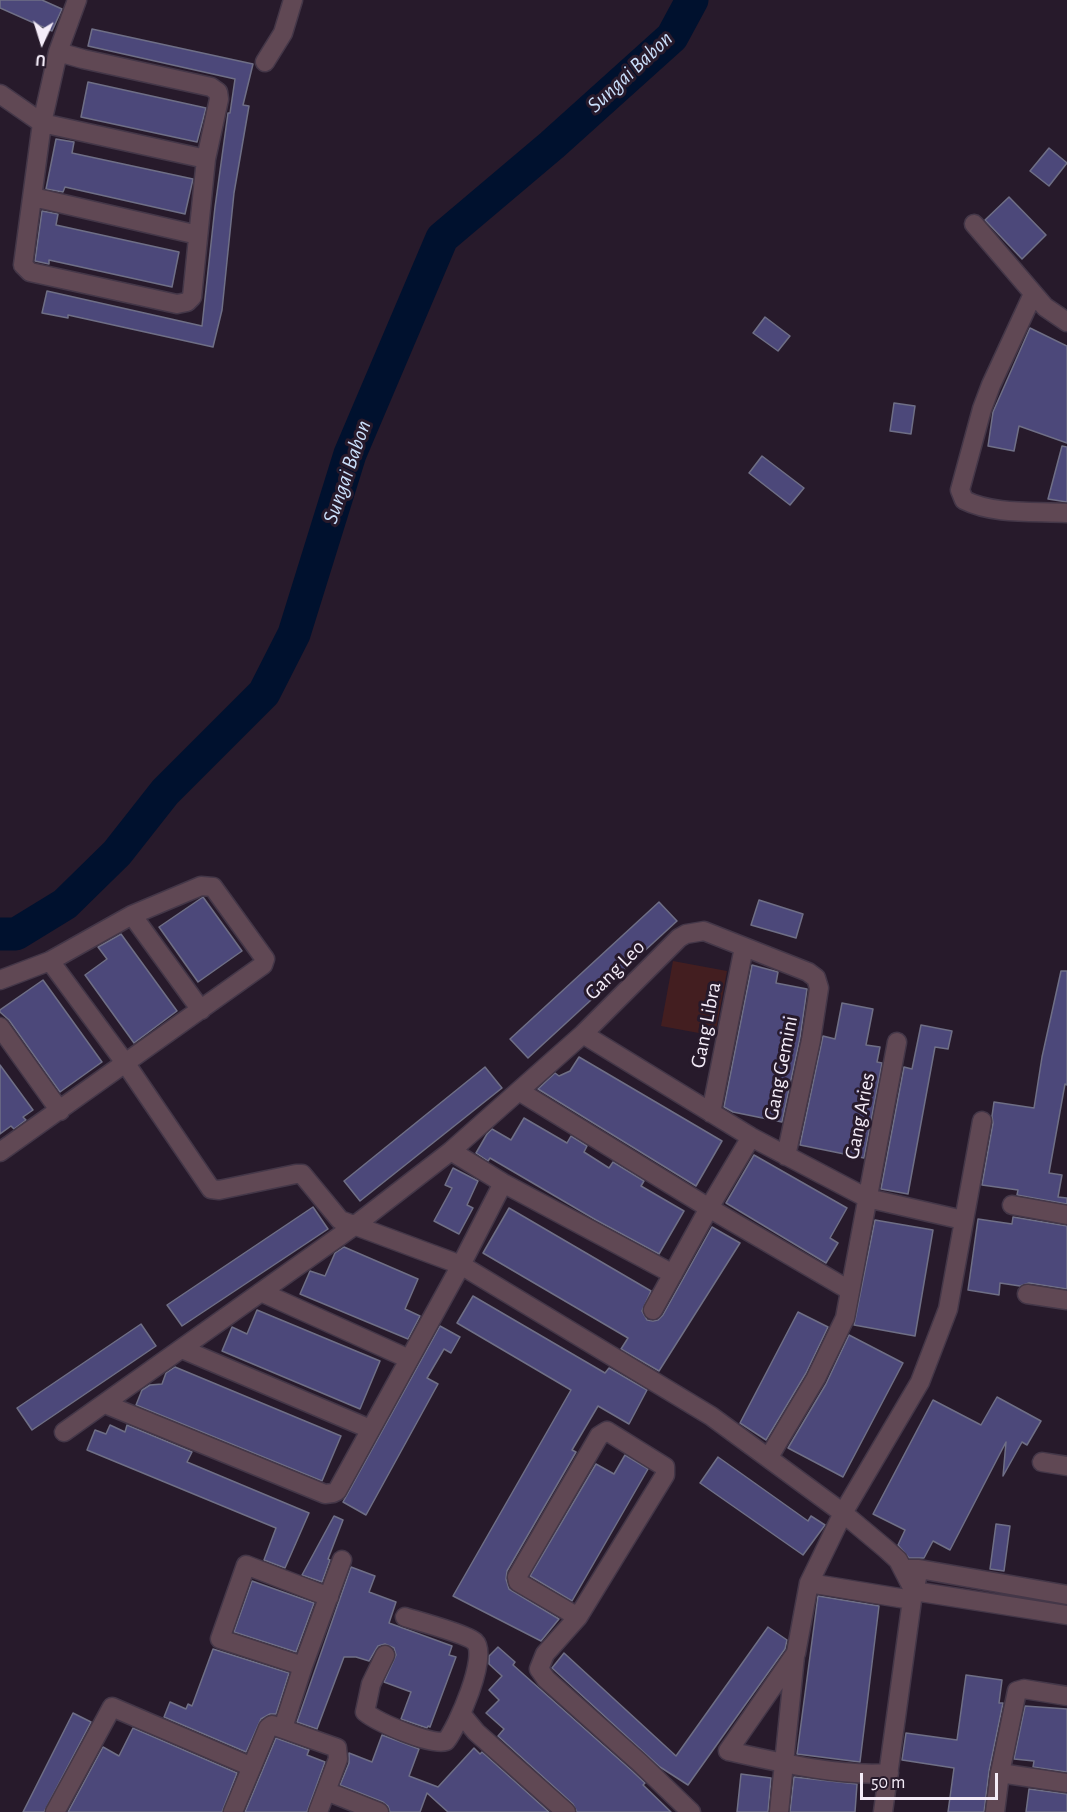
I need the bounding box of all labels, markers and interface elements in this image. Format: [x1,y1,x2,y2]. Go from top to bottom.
north arrow [12,12,72,72]
water label: Sungai Babon [582,26,678,118]
text: U [35,52,46,68]
water label: Sungai Babon [317,417,377,527]
street label: Gang Leo [580,935,650,1005]
street label: Gang Libra [685,980,727,1070]
street label: Gang Gemini [759,1014,803,1122]
street label: Gang Aries [839,1071,881,1161]
scale bar [863,1761,1001,1799]
text: 50 m [871,1774,905,1792]

